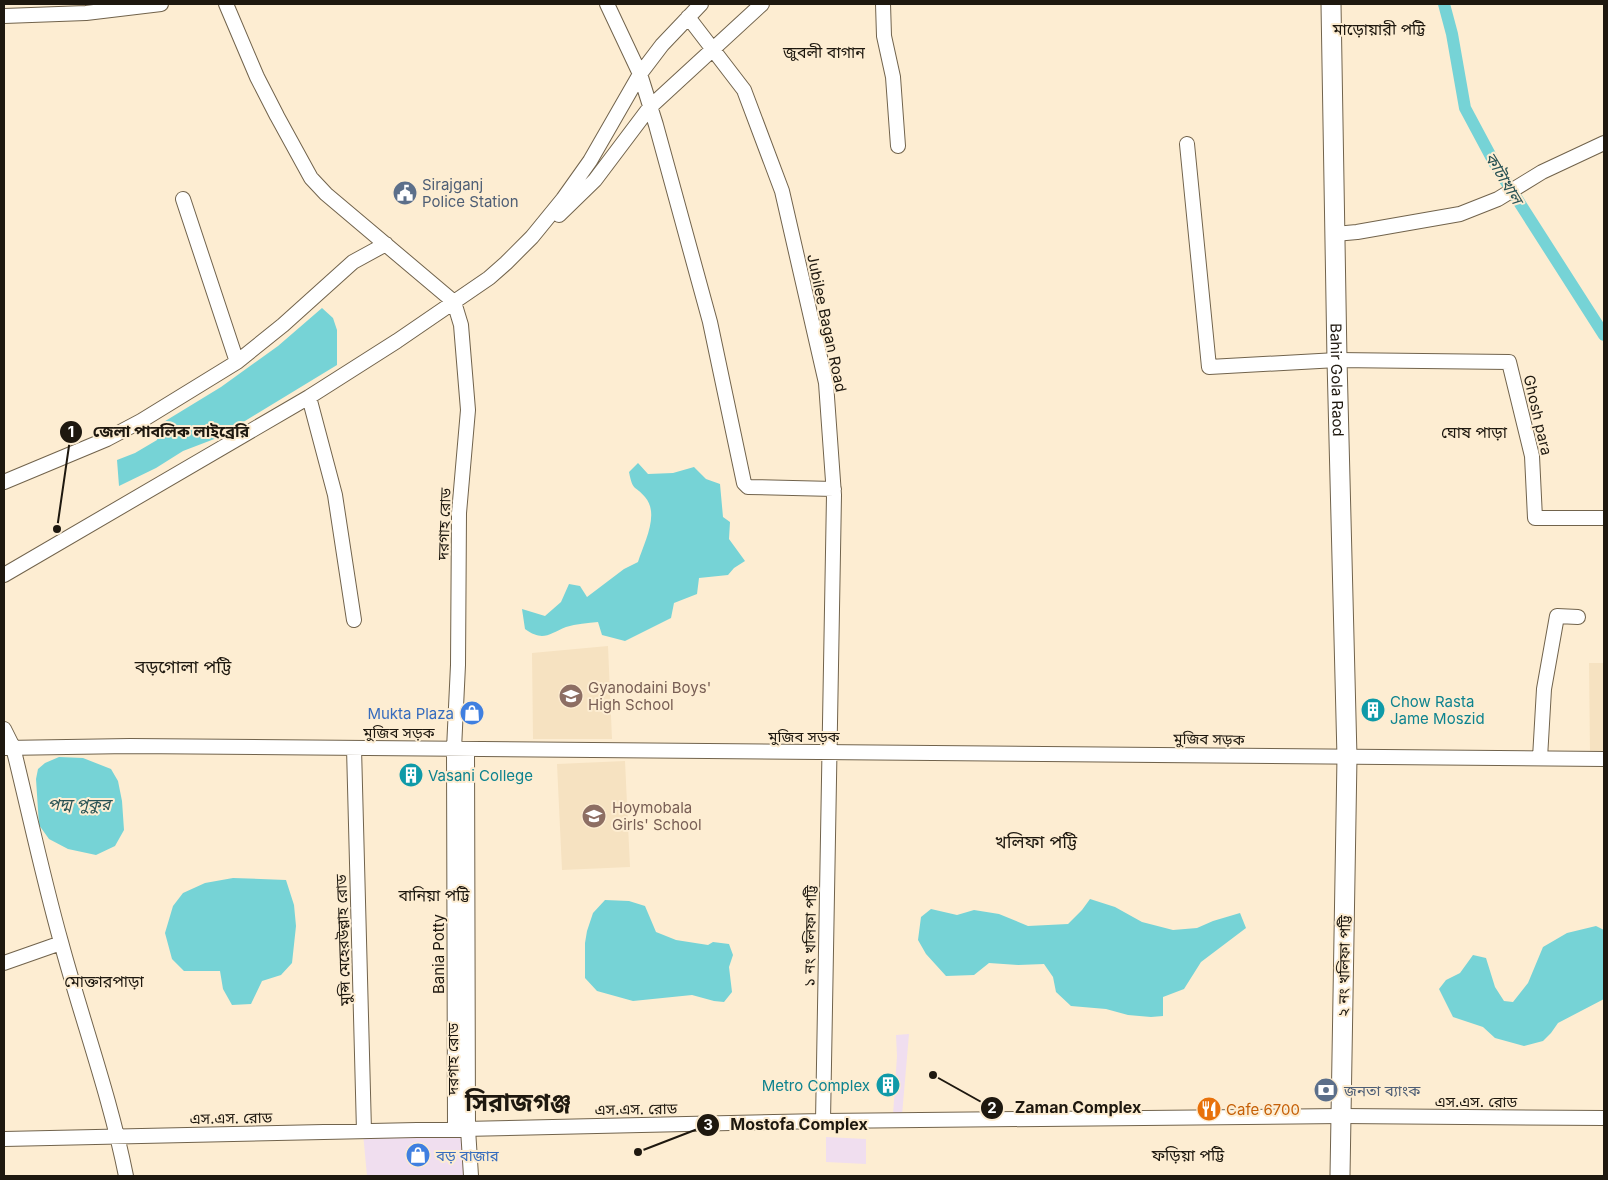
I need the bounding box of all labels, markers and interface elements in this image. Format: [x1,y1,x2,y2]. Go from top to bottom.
district label: মাড়োয়ারী পট্টি [1332,19,1426,39]
district label: জুবলী বাগান [782,42,865,62]
water label: কাটাখাল [1481,149,1529,210]
place label: Sirajganj Police Station [422,175,519,211]
public building icon: Sirajganj Police Station [392,180,418,206]
street label: Jubilee Bagan Road [803,252,851,394]
street label: Bahir Gola Raod [1327,323,1348,437]
street label: Ghosh para [1520,373,1556,457]
callout: জেলা পাবলিক লাইব্রেরি [58,416,259,447]
text: জেলা পাবলিক লাইব্রেরি [93,421,250,441]
text: 1 [68,422,74,441]
district label: ঘোষ পাড়া [1441,422,1508,442]
street label: দরগাহ রোড [433,487,455,561]
district label: বড়গোলা পট্টি [134,656,232,677]
place label: Gyanodaini Boys' High School [588,678,711,714]
school or university icon: Gyanodaini Boys' High School [558,683,584,709]
place label: Chow Rasta Jame Moszid [1390,692,1485,728]
building icon: Chow Rasta Jame Moszid [1360,697,1386,723]
shop icon: Mukta Plaza [459,700,485,726]
place label: Mukta Plaza [367,704,454,723]
street label: মুজিব সড়ক [362,723,436,742]
street label: মুজিব সড়ক [767,727,841,746]
street label: মুজিব সড়ক [1172,729,1246,749]
building icon: Vasani College [398,762,424,788]
place label: Vasani College [428,766,533,785]
water label: পদ্ম পুকুর [48,794,114,814]
place label: Hoymobala Girls' School [612,798,702,834]
school or university icon: Hoymobala Girls' School [581,803,607,829]
district label: খলিফা পট্টি [995,831,1078,852]
street label: মুন্সি মেহেরউল্লাহ রোড [331,874,355,1007]
street label: ১ নং খলিফা পট্টি [800,884,820,987]
district label: বানিয়া পট্টি [397,885,471,905]
street label: Bania Potty [429,913,448,994]
street label: ২ নং খলিফা পট্টি [1334,914,1354,1017]
district label: মোক্তারপাড়া [64,971,145,991]
street label: দরগাহ রোড [443,1023,462,1096]
building icon: Metro Complex [875,1072,901,1098]
place label: Metro Complex [762,1076,870,1095]
bank icon: জনতা ব্যাংক [1313,1077,1339,1103]
place label: জনতা ব্যাংক [1343,1081,1421,1100]
district label: সিরাজগঞ্জ [464,1087,571,1117]
callout: Zaman Complex [980,1092,1152,1123]
street label: এস.এস. রোড [1435,1092,1518,1111]
restaurant icon: Cafe 6700 [1196,1096,1222,1122]
text: Zaman Complex [1015,1097,1141,1117]
text: 2 [987,1098,997,1117]
street label: এস.এস. রোড [595,1099,678,1119]
place label: Cafe 6700 [1226,1100,1300,1119]
street label: এস.এস. রোড [190,1108,273,1128]
callout: Mostofa Complex [696,1109,878,1140]
text: Mostofa Complex [730,1114,868,1134]
text: 3 [703,1115,713,1134]
shop icon: বড় বাজার [405,1142,431,1168]
district label: ফড়িয়া পট্টি [1151,1145,1225,1165]
place label: বড় বাজার [435,1146,500,1165]

